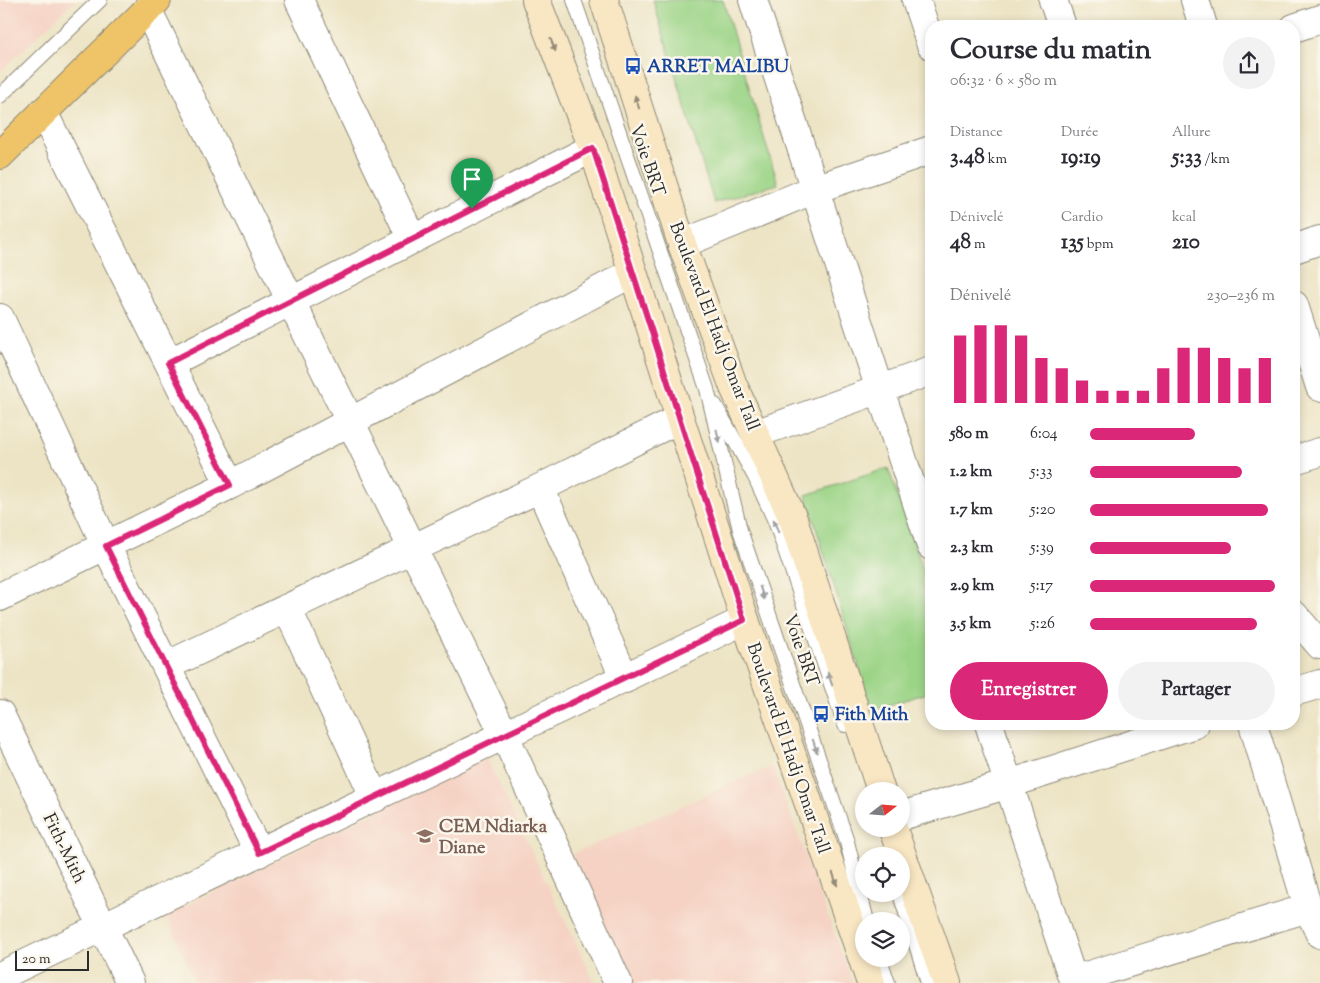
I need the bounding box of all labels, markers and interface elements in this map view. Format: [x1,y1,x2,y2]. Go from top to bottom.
text: Course du matin [950,31,1151,71]
button: share [1223,37,1275,89]
one-way arrow [550,38,557,53]
place label: ARRET MALIBU [647,55,789,81]
bus stop icon: ARRET MALIBU [623,56,643,76]
text: 06:32 · 6 × 580 m [950,70,1057,93]
one-way arrow [633,95,640,110]
street label: Voie BRT [622,121,671,201]
text: Distance [950,123,1003,143]
text: Durée [1061,123,1098,143]
text: Allure [1172,123,1211,143]
text: 3.48 [950,143,985,173]
text: 19:19 [1061,143,1101,173]
text: 5:33 [1172,143,1202,173]
text: km [985,150,1007,170]
text: /km [1202,150,1230,170]
pin [451,158,493,209]
icon: arrive [458,165,486,193]
text: Dénivelé [950,208,1003,228]
text: Cardio [1061,208,1103,228]
text: kcal [1172,208,1196,228]
street label: Boulevard El Hadj Omar Tall [661,218,765,435]
text: 48 [950,228,971,258]
text: 135 [1061,228,1084,258]
text: 210 [1172,228,1200,258]
text: m [971,235,986,255]
text: bpm [1084,235,1114,255]
text: Dénivelé [950,285,1011,308]
text: 230–236 m [1206,285,1275,308]
text: 580 m [950,423,989,446]
text: 6:04 [1030,423,1058,446]
one-way arrow [714,429,722,444]
text: 1.2 km [950,461,992,484]
text: 5:33 [1030,461,1053,484]
text: 1.7 km [950,499,993,522]
text: 5:20 [1030,499,1056,522]
one-way arrow [772,518,779,533]
text: 2.3 km [950,537,993,560]
text: 5:39 [1030,537,1054,560]
text: 2.9 km [950,575,994,598]
text: 5:17 [1030,575,1053,598]
one-way arrow [759,585,766,600]
street label: Voie BRT [776,611,825,691]
text: 3.5 km [950,613,991,636]
text: 5:26 [1030,613,1055,636]
street label: Boulevard El Hadj Omar Tall [739,640,836,858]
button: Enregistrer [950,662,1108,720]
button: Partager [1118,662,1275,720]
one-way arrow [826,671,834,686]
place label: Fith Mith [835,703,909,729]
bus stop icon: Fith Mith [811,704,831,724]
one-way arrow [811,739,819,754]
north arrow [855,782,910,838]
map controls [855,782,910,967]
street label: Fith-Mith [35,809,92,889]
place label: CEM Ndiarka Diane [439,815,548,862]
school or university icon: CEM Ndiarka Diane [415,826,435,846]
button: locate [855,847,910,902]
one-way arrow [831,872,839,887]
button: layers [855,912,910,967]
scale bar [15,948,89,971]
text: 20 m [22,950,51,970]

